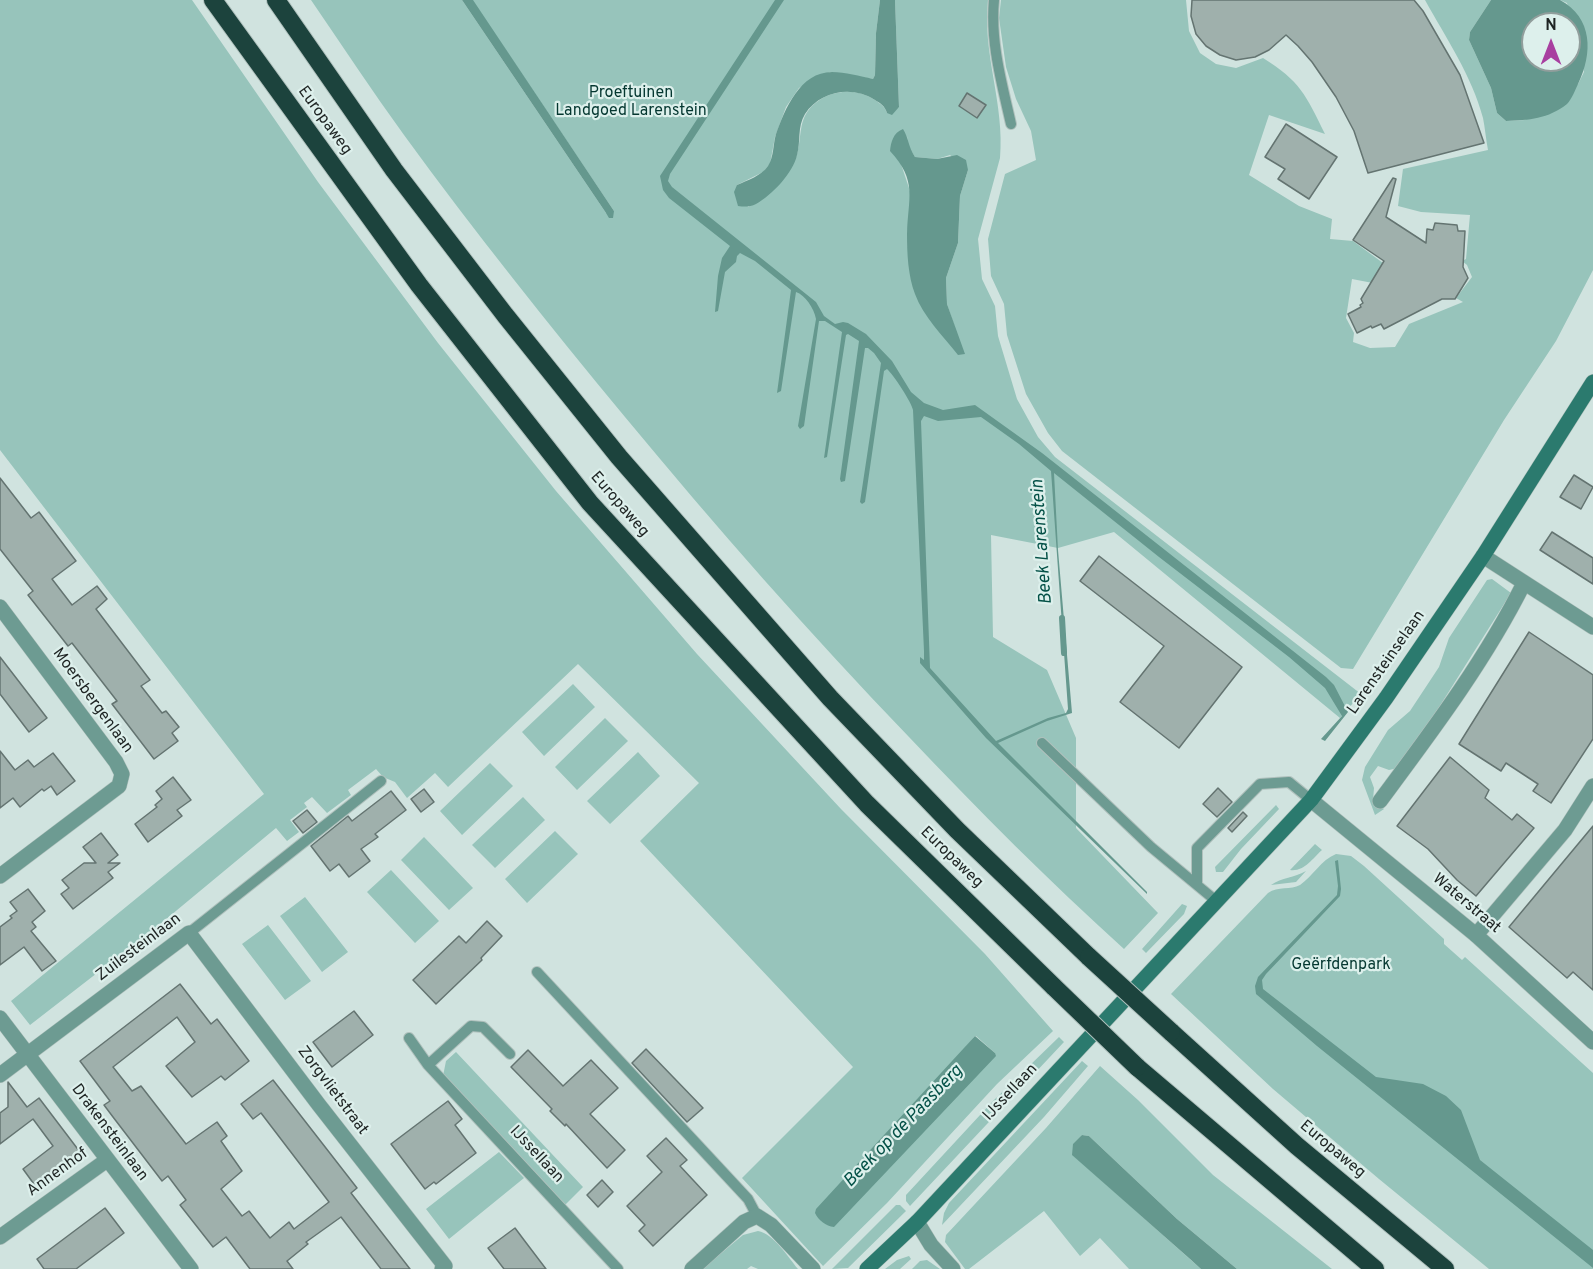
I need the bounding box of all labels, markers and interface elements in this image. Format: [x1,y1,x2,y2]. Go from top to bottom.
north arrow [1521,12,1581,72]
text: N [1545,16,1557,36]
street label: Europaweg [293,83,355,159]
park label: Proeftuinen Landgoed Larenstein [555,84,707,122]
street label: Europaweg [585,468,653,542]
water label: Beek Larenstein [1028,479,1058,605]
street label: Larensteinselaan [1344,607,1430,719]
street label: Moersbergenlaan [47,645,137,757]
street label: Europaweg [916,823,986,893]
street label: Waterstraat [1428,870,1504,938]
street label: Zuilesteinlaan [93,910,185,986]
park label: Geërfdenpark [1291,956,1391,976]
street label: Zorgvlietstraat [292,1043,372,1139]
street label: IJssellaan [980,1060,1042,1126]
water label: Beek op de Paasberg [840,1061,968,1193]
street label: Drakensteinlaan [66,1081,152,1185]
street label: Europaweg [1295,1117,1369,1183]
street label: IJssellaan [505,1122,567,1188]
street label: Annenhof [24,1145,92,1201]

